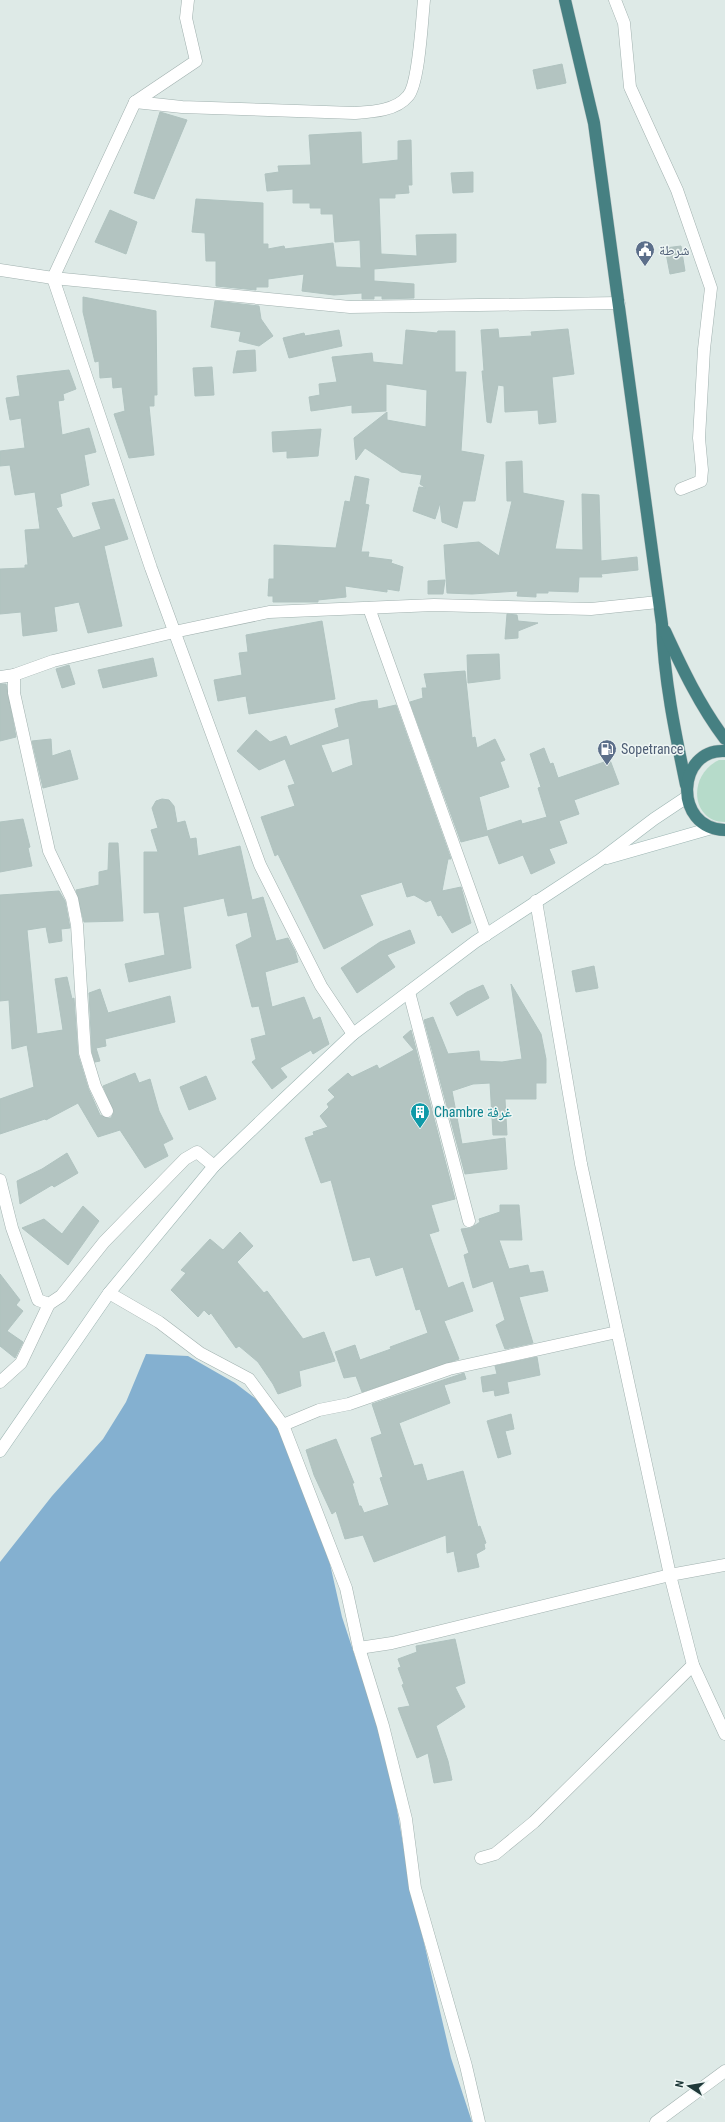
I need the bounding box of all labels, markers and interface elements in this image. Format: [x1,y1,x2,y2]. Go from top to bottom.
public building icon: شرطة [634,239,656,267]
place label: شرطة [659,242,689,259]
fuel station icon: Sopetrance [596,738,618,766]
place label: Sopetrance [621,741,684,757]
building icon: Chambre غرفة [409,1101,431,1129]
place label: Chambre غرفة [434,1104,512,1121]
north arrow [669,2066,709,2106]
text: N [673,2079,687,2089]

